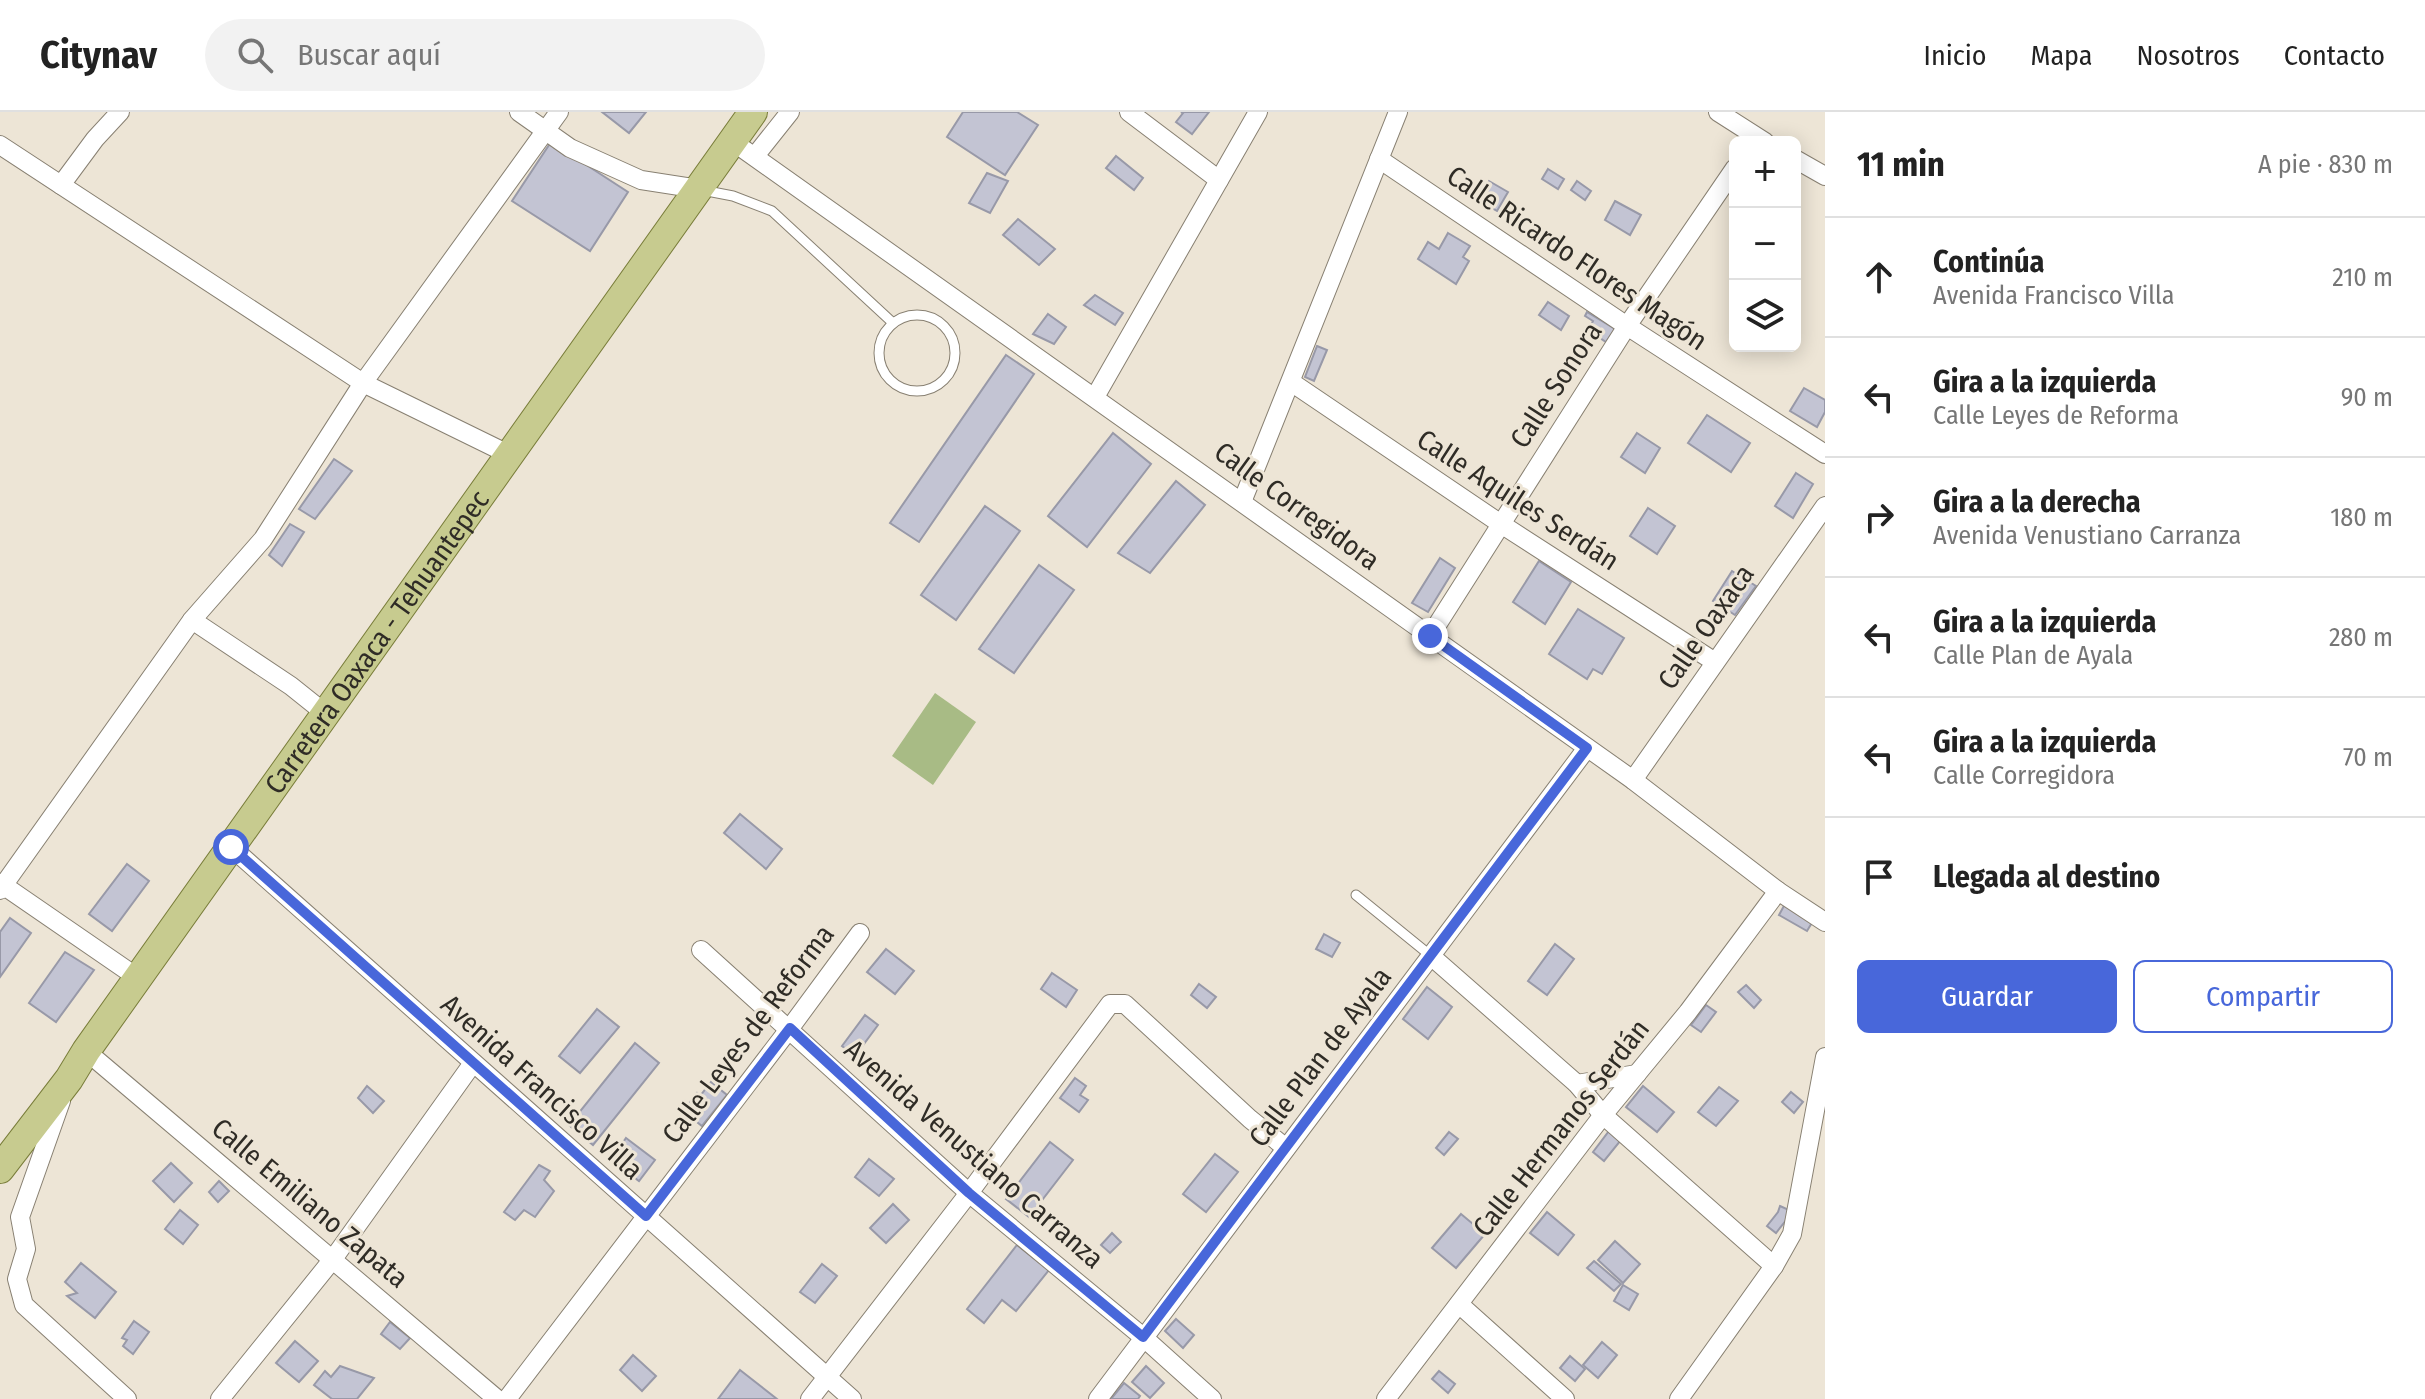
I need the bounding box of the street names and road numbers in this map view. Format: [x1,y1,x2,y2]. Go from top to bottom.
street label: Calle Ricardo Flores Magón [1441,159,1713,357]
street label: Calle Sonora [1503,316,1609,454]
street label: Calle Aquiles Serdán [1411,423,1625,577]
street label: Calle Corregidora [1208,435,1386,577]
street label: Carretera Oaxaca - Tehuantepec [258,484,496,800]
street label: Calle Oaxaca [1651,558,1761,696]
street label: Calle Leyes de Reforma [655,918,841,1150]
street label: Calle Plan de Ayala [1242,961,1398,1153]
street label: Avenida Francisco Villa [434,988,650,1186]
street label: Calle Hermanos Serdán [1466,1013,1656,1243]
street label: Avenida Venustiano Carranza [838,1033,1110,1275]
street label: Calle Emiliano Zapata [205,1111,415,1295]

